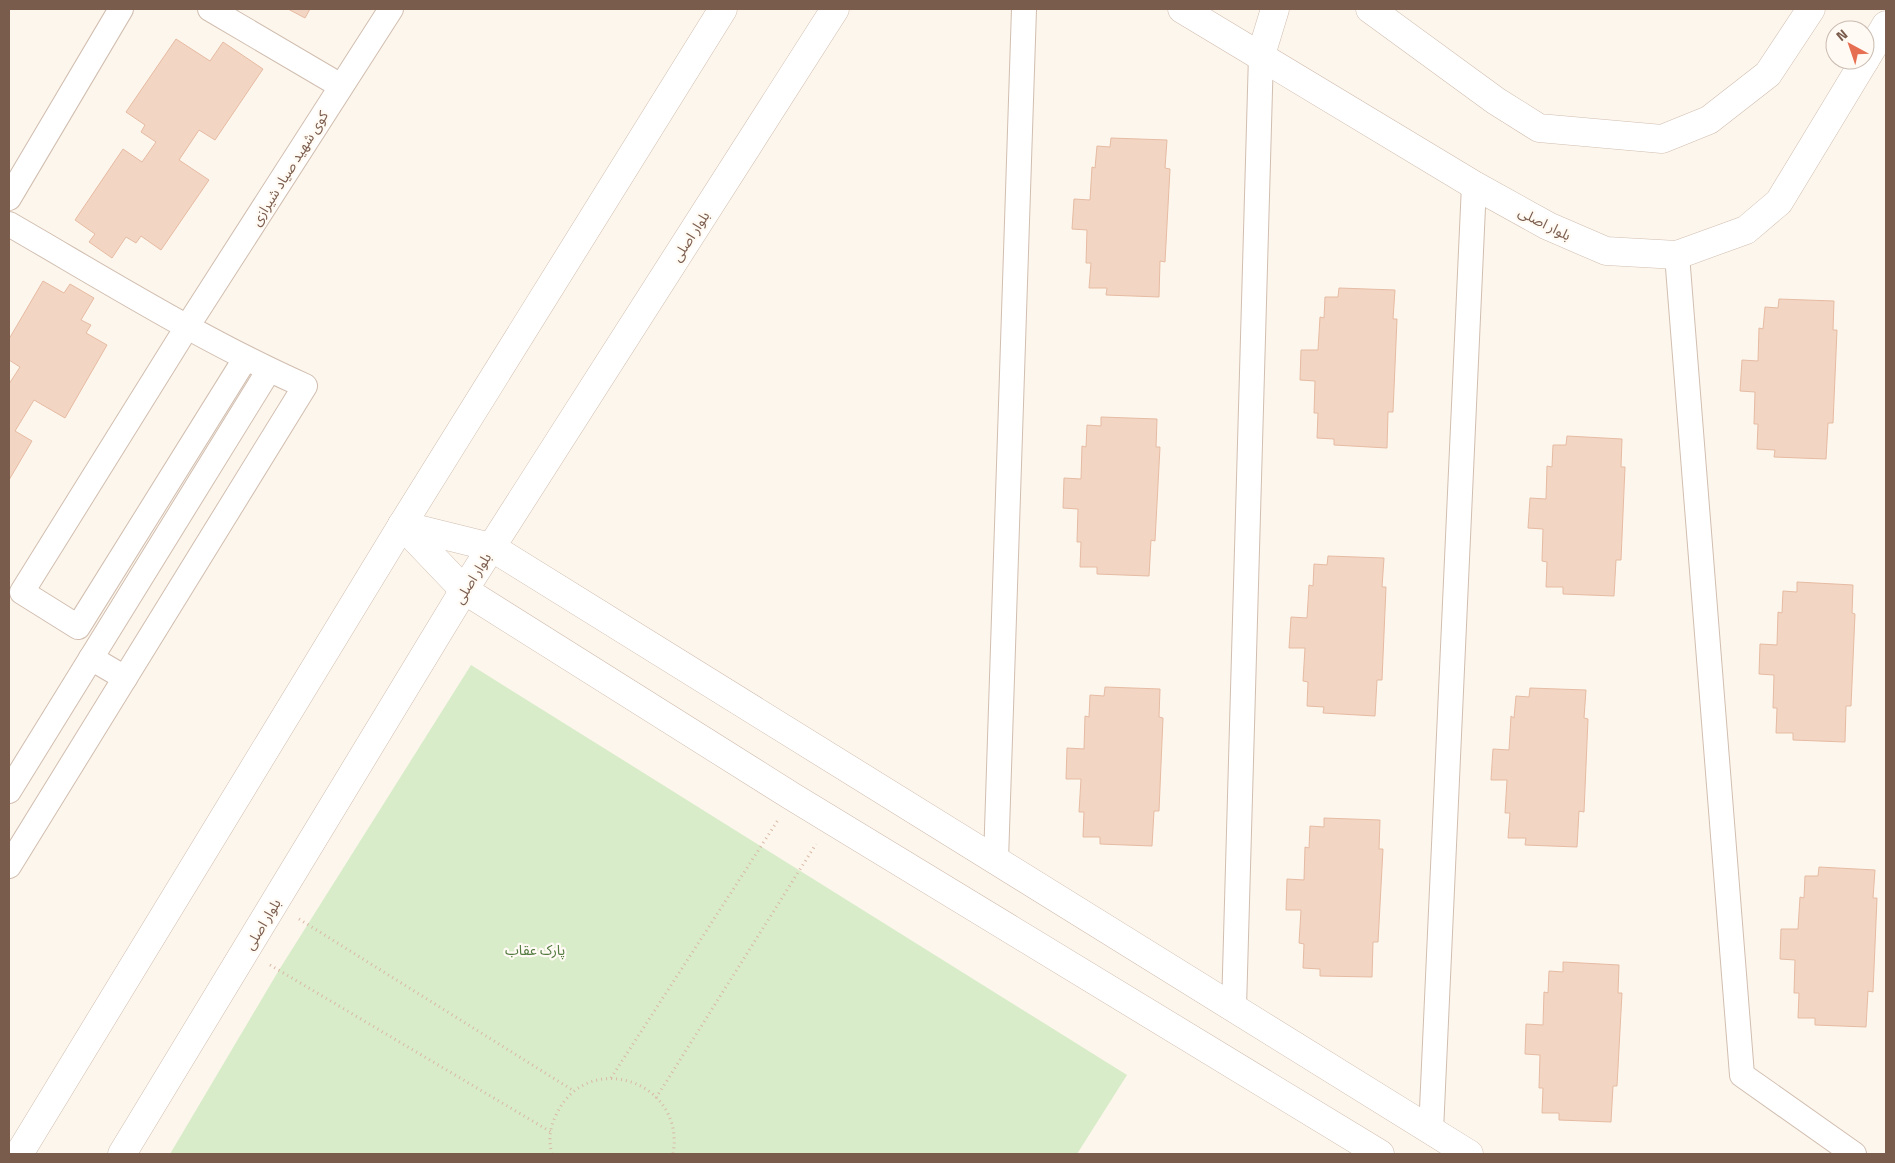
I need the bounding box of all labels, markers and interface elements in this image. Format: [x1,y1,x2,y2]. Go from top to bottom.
north arrow [1825,20,1875,70]
text: N [1831,23,1852,46]
street label: کوی شهید صیاد شیرازی [245,106,333,230]
street label: بلوار اصلی [1515,201,1575,245]
street label: بلوار اصلی [666,206,714,265]
street label: بلوار اصلی [448,548,496,608]
street label: بلوار اصلی [238,894,286,954]
park label: پارک عقاب [505,939,565,960]

